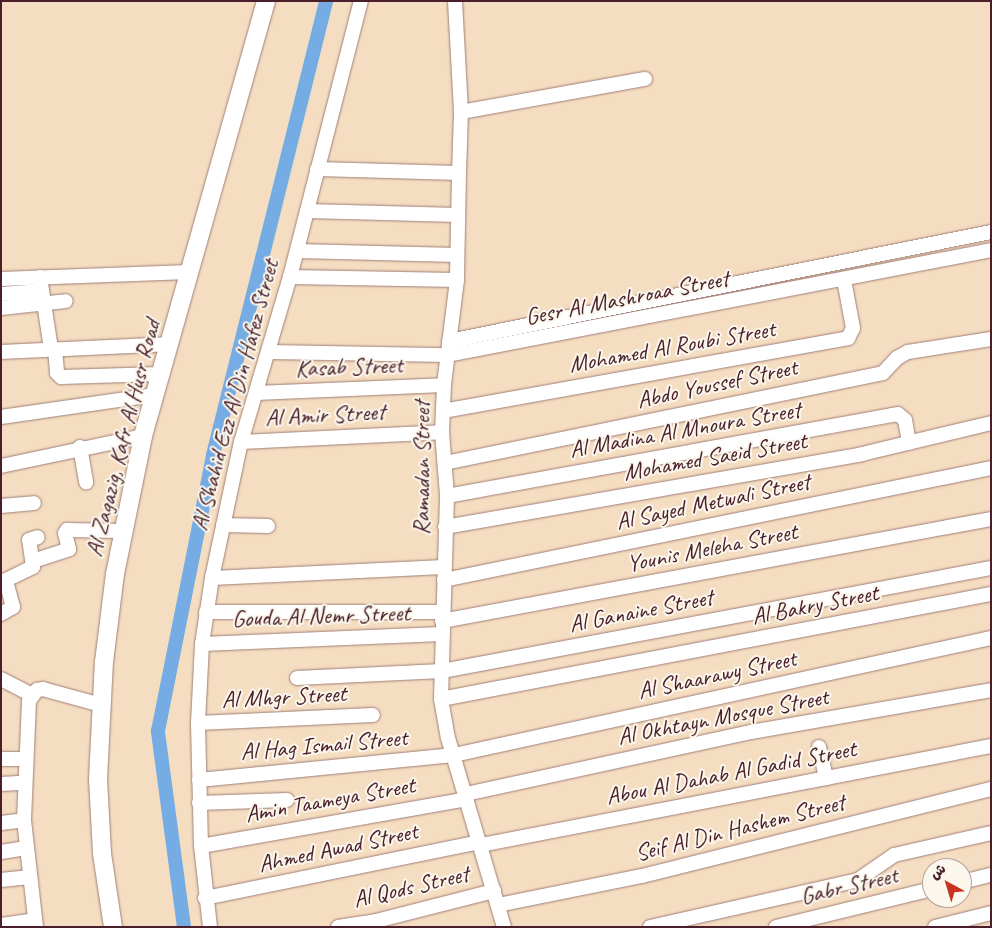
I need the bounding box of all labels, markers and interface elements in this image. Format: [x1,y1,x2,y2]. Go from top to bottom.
street label: Al Shahid Ezz Al Din Hafez Street [185,255,285,535]
street label: Gesr Al Mashroaa Street [523,264,731,332]
street label: Mohamed Al Roubi Street [567,315,777,379]
street label: Al Zagazig, Kafr Al Husr Road [80,316,166,560]
street label: Kasab Street [295,351,403,383]
street label: Abdo Youssef Street [634,353,800,415]
street label: Al Madina Al Mnoura Street [567,396,803,464]
street label: Al Amir Street [265,398,385,432]
street label: Ramadan Street [408,401,436,535]
street label: Mohamed Saeid Street [621,427,809,487]
street label: Al Sayed Metwali Street [614,468,812,536]
street label: Younis Meleha Street [624,517,800,579]
street label: Al Bakry Street [749,579,881,631]
street label: Al Ganaine Street [567,583,715,639]
street label: Gouda Al Nemr Street [231,598,411,634]
street label: Al Shaarawy Street [635,644,799,706]
street label: Al Mhgr Street [220,679,348,715]
street label: Al Okhtayn Mosque Street [615,682,831,752]
street label: Al Hag Ismail Street [238,723,410,767]
street label: Abou Al Dahab Al Gadid Street [603,735,859,811]
street label: Amin Taameya Street [242,771,418,829]
street label: Seif Al Din Hashem Street [632,788,848,868]
street label: Ahmed Awad Street [255,817,421,879]
north arrow [922,858,972,908]
street label: Al Qods Street [350,860,472,914]
text: ش [927,860,949,883]
street label: Gabr Street [797,861,901,911]

